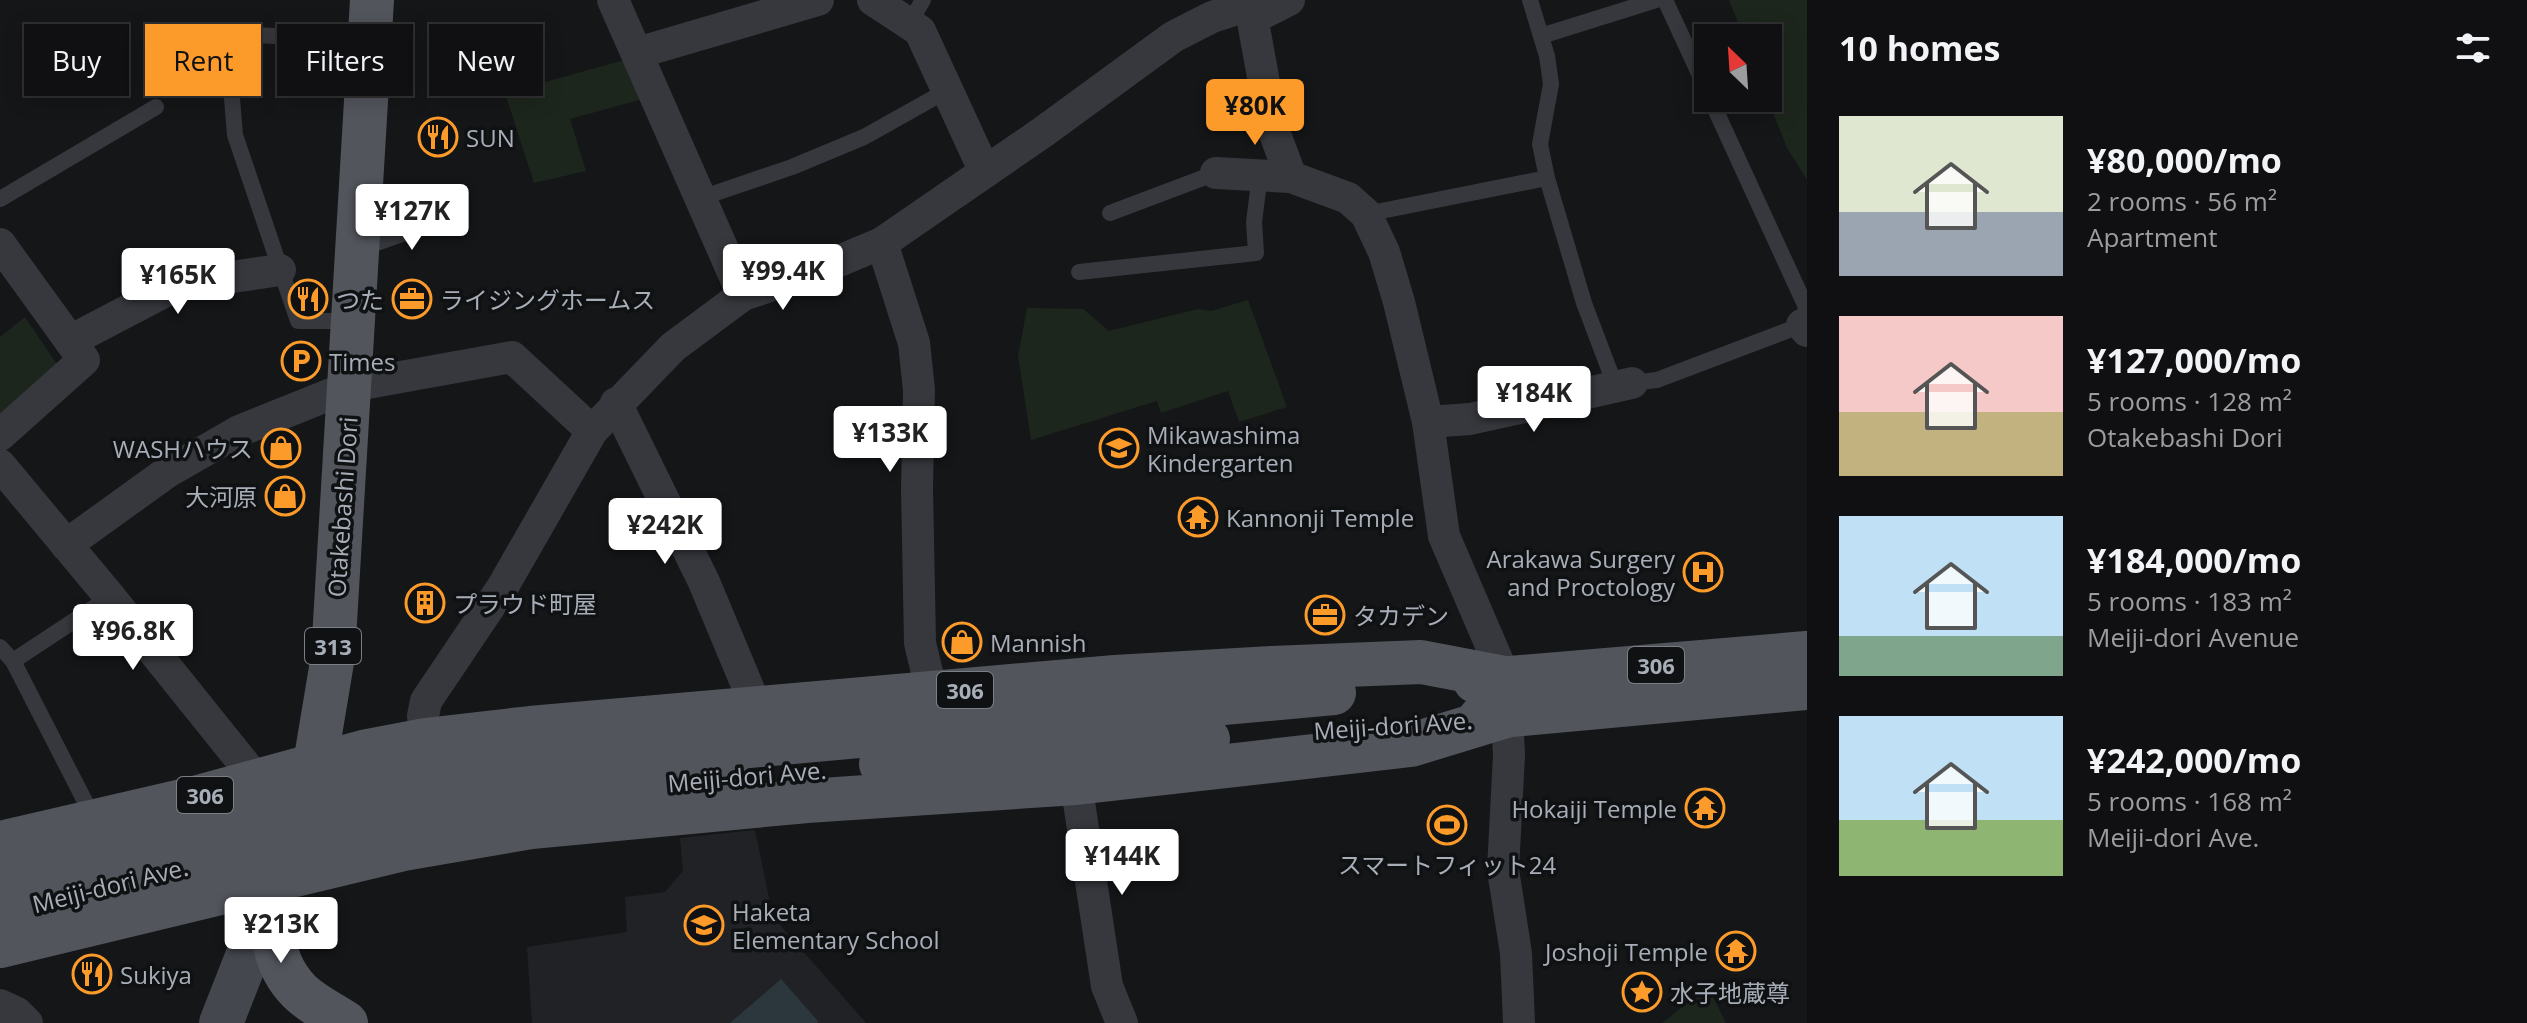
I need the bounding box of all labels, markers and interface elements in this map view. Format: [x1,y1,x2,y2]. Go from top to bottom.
chip: Buy [24,24,129,96]
chip: Rent [145,24,261,96]
chip: Filters [277,24,413,96]
chip: New [429,24,543,96]
north arrow [1694,24,1782,112]
map controls [1694,24,1782,112]
text: 10 homes [1839,25,2000,71]
icon: filters [2451,26,2495,70]
pin: ¥80K [1208,79,1302,147]
text: ¥80K [1224,87,1286,123]
restaurant icon: SUN [417,116,459,158]
place label: SUN [466,121,515,154]
text: ¥80,000/mo [2087,137,2282,183]
icon: home [1903,148,1999,244]
text: 2 rooms · 56 m² [2087,183,2277,219]
pin: ¥127K [356,184,468,252]
text: ¥127K [374,192,450,228]
text: Apartment [2087,219,2218,255]
pin: ¥99.4K [718,244,848,312]
pin: ¥165K [122,248,234,316]
text: ¥99.4K [741,252,825,288]
text: ¥165K [140,256,216,292]
restaurant icon: つた [287,278,329,320]
office icon: ライジングホームス [391,278,433,320]
place label: つた [336,283,384,316]
place label: ライジングホームス [440,283,655,316]
text: ¥127,000/mo [2087,337,2301,383]
parking icon: Times [280,340,322,382]
place label: Times [329,345,395,378]
icon: home [1903,348,1999,444]
pin: ¥184K [1478,366,1590,434]
text: ¥184K [1496,374,1572,410]
text: 5 rooms · 128 m² [2087,383,2292,419]
pin: ¥133K [834,406,946,474]
text: ¥133K [852,414,928,450]
street label: Otakebashi Dori [319,416,365,598]
place label: Mikawashima Kindergarten [1147,418,1300,479]
text: Otakebashi Dori [2087,419,2283,455]
shop icon: WASHハウス [260,427,302,469]
school or university icon: Mikawashima Kindergarten [1098,427,1140,469]
place label: WASHハウス [113,432,253,465]
shop icon: 大河原 [264,475,306,517]
place label: 大河原 [185,480,257,513]
temple icon: Kannonji Temple [1177,496,1219,538]
pin: ¥242K [609,498,721,566]
place label: Kannonji Temple [1226,501,1414,534]
text: ¥242K [627,506,703,542]
text: ¥184,000/mo [2087,537,2301,583]
place label: Arakawa Surgery and Proctology [1487,542,1676,603]
icon: home [1903,548,1999,644]
hospital icon: Arakawa Surgery and Proctology [1682,551,1724,593]
building icon: プラウド町屋 [404,582,446,624]
text: 5 rooms · 183 m² [2087,583,2292,619]
place label: プラウド町屋 [453,587,597,620]
office icon: タカデン [1304,594,1346,636]
place label: タカデン [1353,599,1449,632]
pin: ¥96.8K [68,604,198,672]
text: ¥96.8K [91,612,175,648]
text: Meiji-dori Avenue [2087,619,2299,655]
shop icon: Mannish [941,621,983,663]
place label: Mannish [990,626,1087,659]
road number: 313 [305,628,361,664]
road number: 306 [1628,647,1684,683]
road number: 306 [937,672,993,708]
street label: Meiji-dori Ave. [1312,703,1474,747]
text: ¥242,000/mo [2087,737,2301,783]
icon: home [1903,748,1999,844]
street label: Meiji-dori Ave. [666,753,828,799]
road number: 306 [177,777,233,813]
text: 5 rooms · 168 m² [2087,783,2292,819]
temple icon: Hokaiji Temple [1684,787,1726,829]
place label: Hokaiji Temple [1511,792,1677,825]
sports icon: スマートフィット24 [1426,804,1468,846]
text: Meiji-dori Ave. [2087,819,2259,855]
pin: ¥144K [1066,829,1178,897]
text: ¥144K [1084,837,1160,873]
place label: スマートフィット24 [1338,848,1556,881]
street label: Meiji-dori Ave. [29,850,191,920]
place label: Haketa Elementary School [732,895,940,956]
pin: ¥213K [225,897,337,965]
school or university icon: Haketa Elementary School [683,904,725,946]
text: ¥213K [243,905,319,941]
temple icon: Joshoji Temple [1715,930,1757,972]
place label: Joshoji Temple [1543,935,1708,968]
restaurant icon: Sukiya [71,953,113,995]
place label: Sukiya [120,958,192,991]
place icon: 水子地蔵尊 [1621,971,1663,1013]
place label: 水子地蔵尊 [1670,976,1790,1009]

